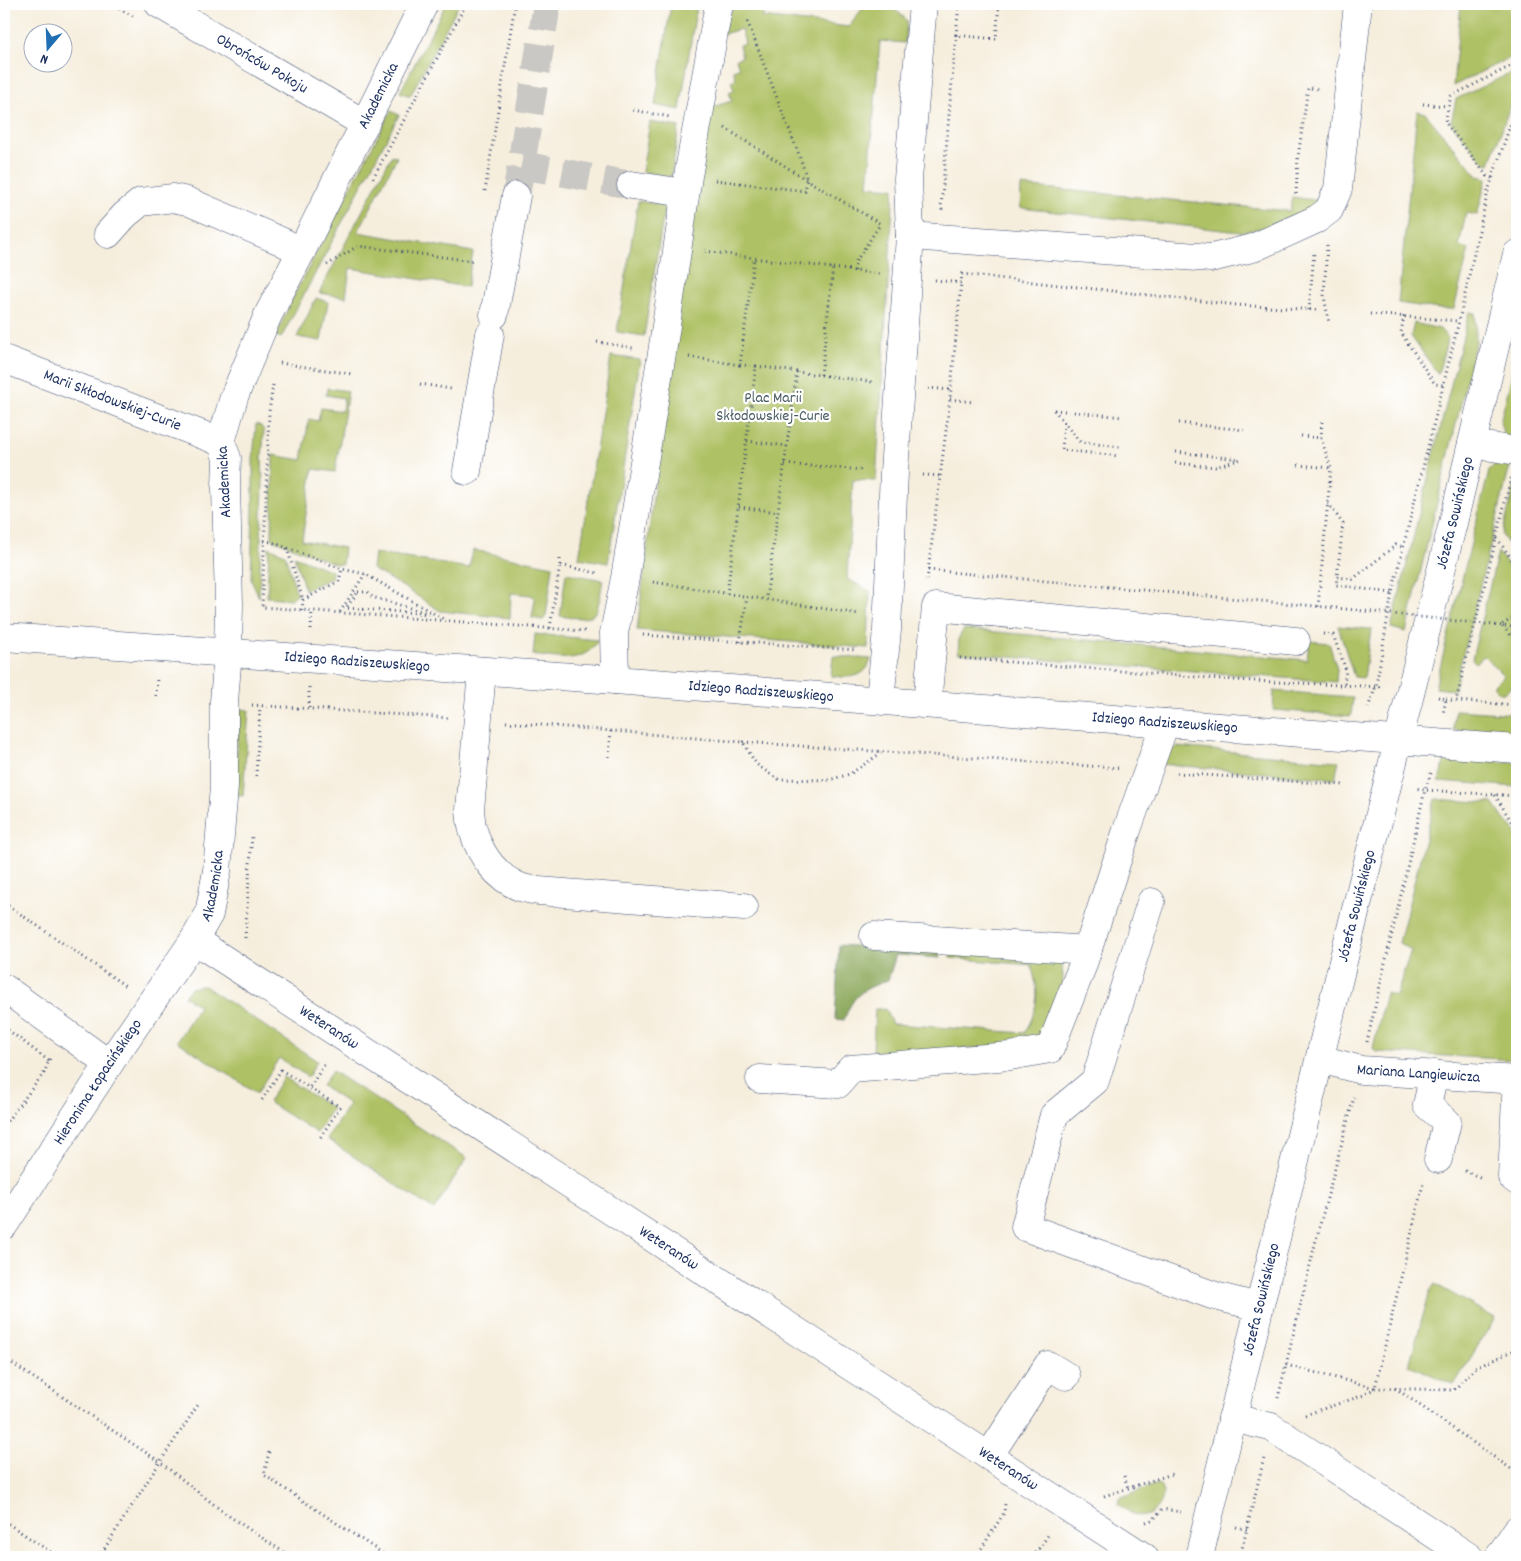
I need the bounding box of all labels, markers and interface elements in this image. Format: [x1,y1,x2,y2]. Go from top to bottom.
north arrow [22,22,72,72]
street label: Obrońców Pokoju [211,28,312,100]
text: N [38,48,51,69]
street label: Akademicka [352,58,405,133]
street label: Marii Skłodowskiej-Curie [40,364,185,437]
park label: Plac Marii Skłodowskiej-Curie [716,387,830,428]
street label: Akademicka [212,445,238,518]
street label: Józefa Sowińskiego [1430,454,1480,572]
street label: Idziego Radziszewskiego [284,645,431,678]
street label: Idziego Radziszewskiego [687,674,835,709]
street label: Idziego Radziszewskiego [1091,706,1238,740]
street label: Józefa Sowińskiego [1332,847,1382,964]
street label: Akademicka [195,849,230,926]
street label: Weteranów [294,1000,364,1056]
street label: Hieronima Łopacińskiego [48,1014,148,1150]
street label: Mariana Langiewicza [1356,1058,1481,1089]
street label: Weteranów [634,1220,703,1276]
street label: Józefa Sowińskiego [1237,1241,1286,1358]
street label: Weteranów [974,1441,1043,1497]

